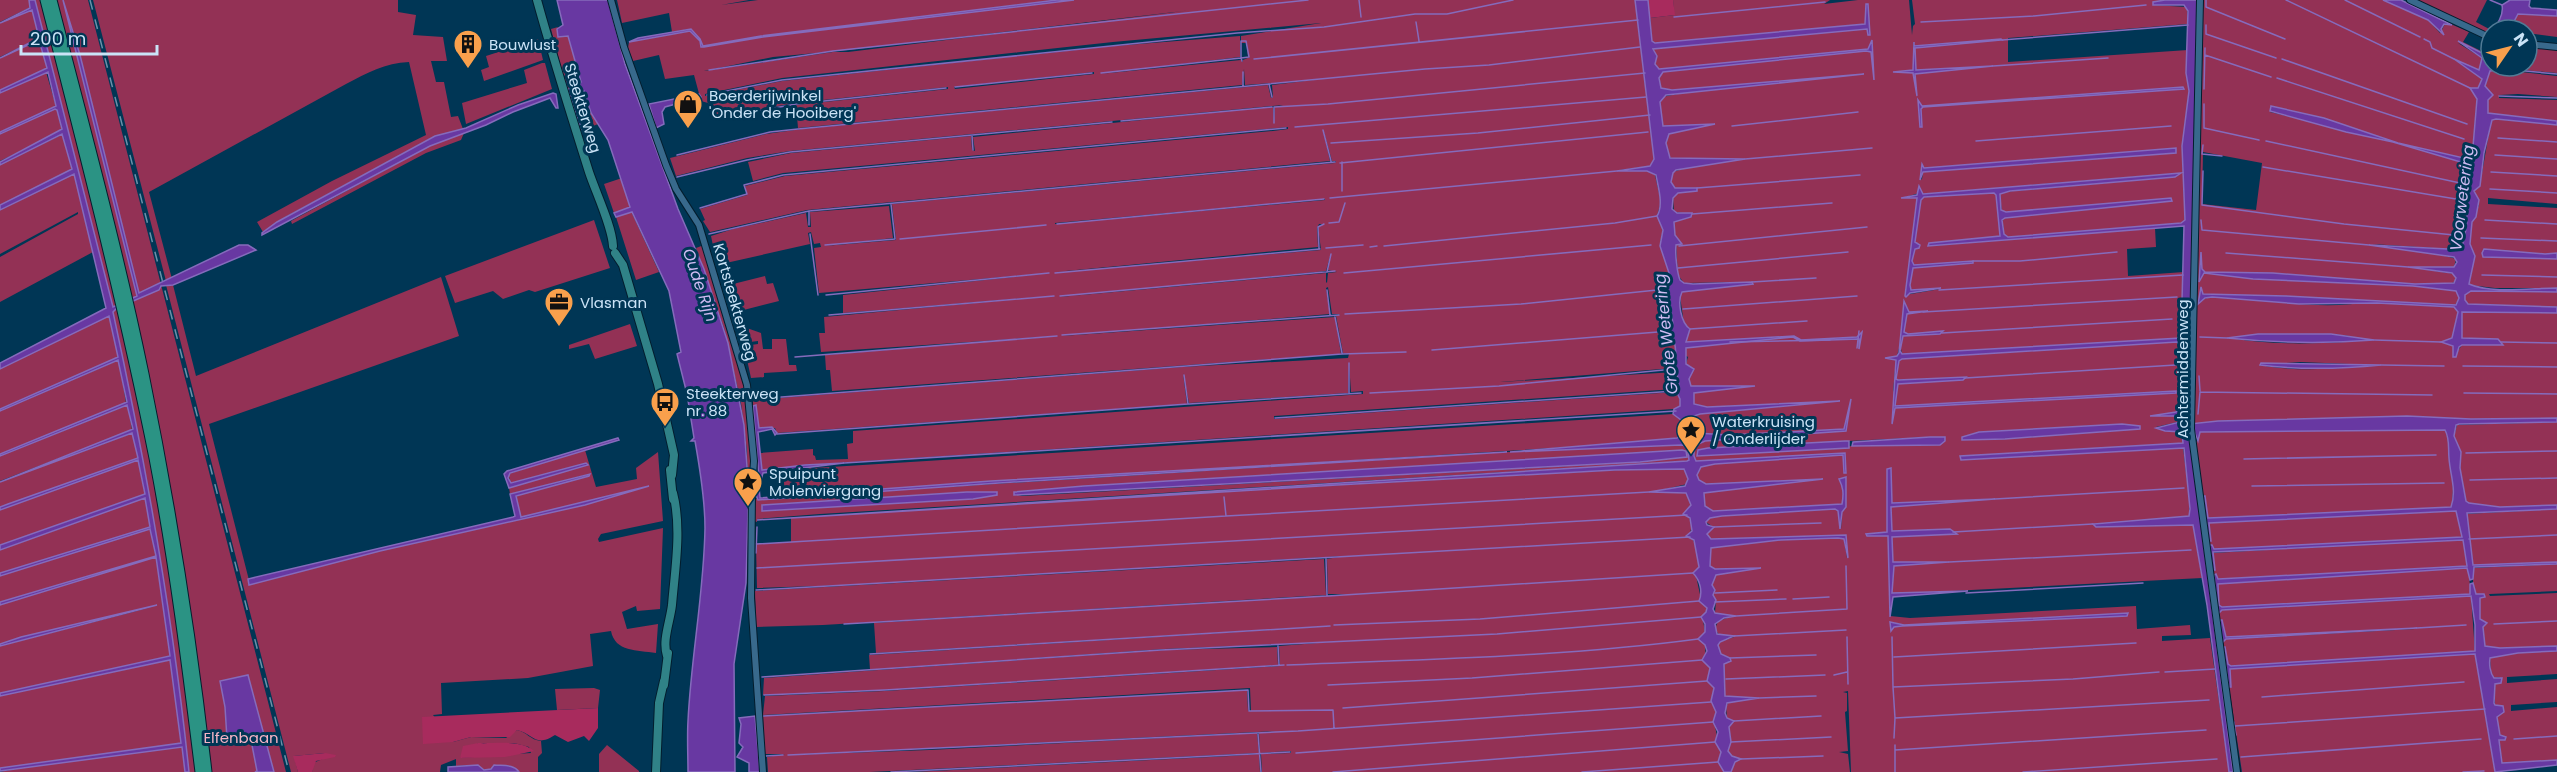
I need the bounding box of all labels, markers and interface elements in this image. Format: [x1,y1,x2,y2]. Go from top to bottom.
scale bar [21,18,158,56]
north arrow [2479,18,2539,78]
text: 200 m [30,26,86,51]
building icon: Bouwlust [452,28,484,70]
text: N [2508,28,2534,51]
place label: Bouwlust [489,34,556,55]
street label: Steekterweg [559,61,607,155]
place label: Boerderijwinkel 'Onder de Hooiberg' [709,85,856,123]
shop icon: Boerderijwinkel 'Onder de Hooiberg' [672,88,704,130]
water label: Voorwetering [2444,143,2480,253]
street label: Kortsteekterweg [708,241,762,363]
water label: Oude Rijn [677,245,723,325]
water label: Grote Wetering [1648,272,1684,396]
office icon: Vlasman [543,286,575,328]
place label: Vlasman [580,292,647,313]
street label: Achtermiddenweg [2172,299,2193,439]
place label: Steekterweg nr. 88 [686,383,779,421]
bus stop icon: Steekterweg nr. 88 [649,386,681,428]
place label: Waterkruising / Onderlijder [1712,411,1815,449]
place icon: Waterkruising / Onderlijder [1675,414,1707,456]
place label: Spuipunt Molenviergang [769,463,881,501]
place icon: Spuipunt Molenviergang [732,466,764,508]
park label: Elfenbaan [203,727,279,748]

